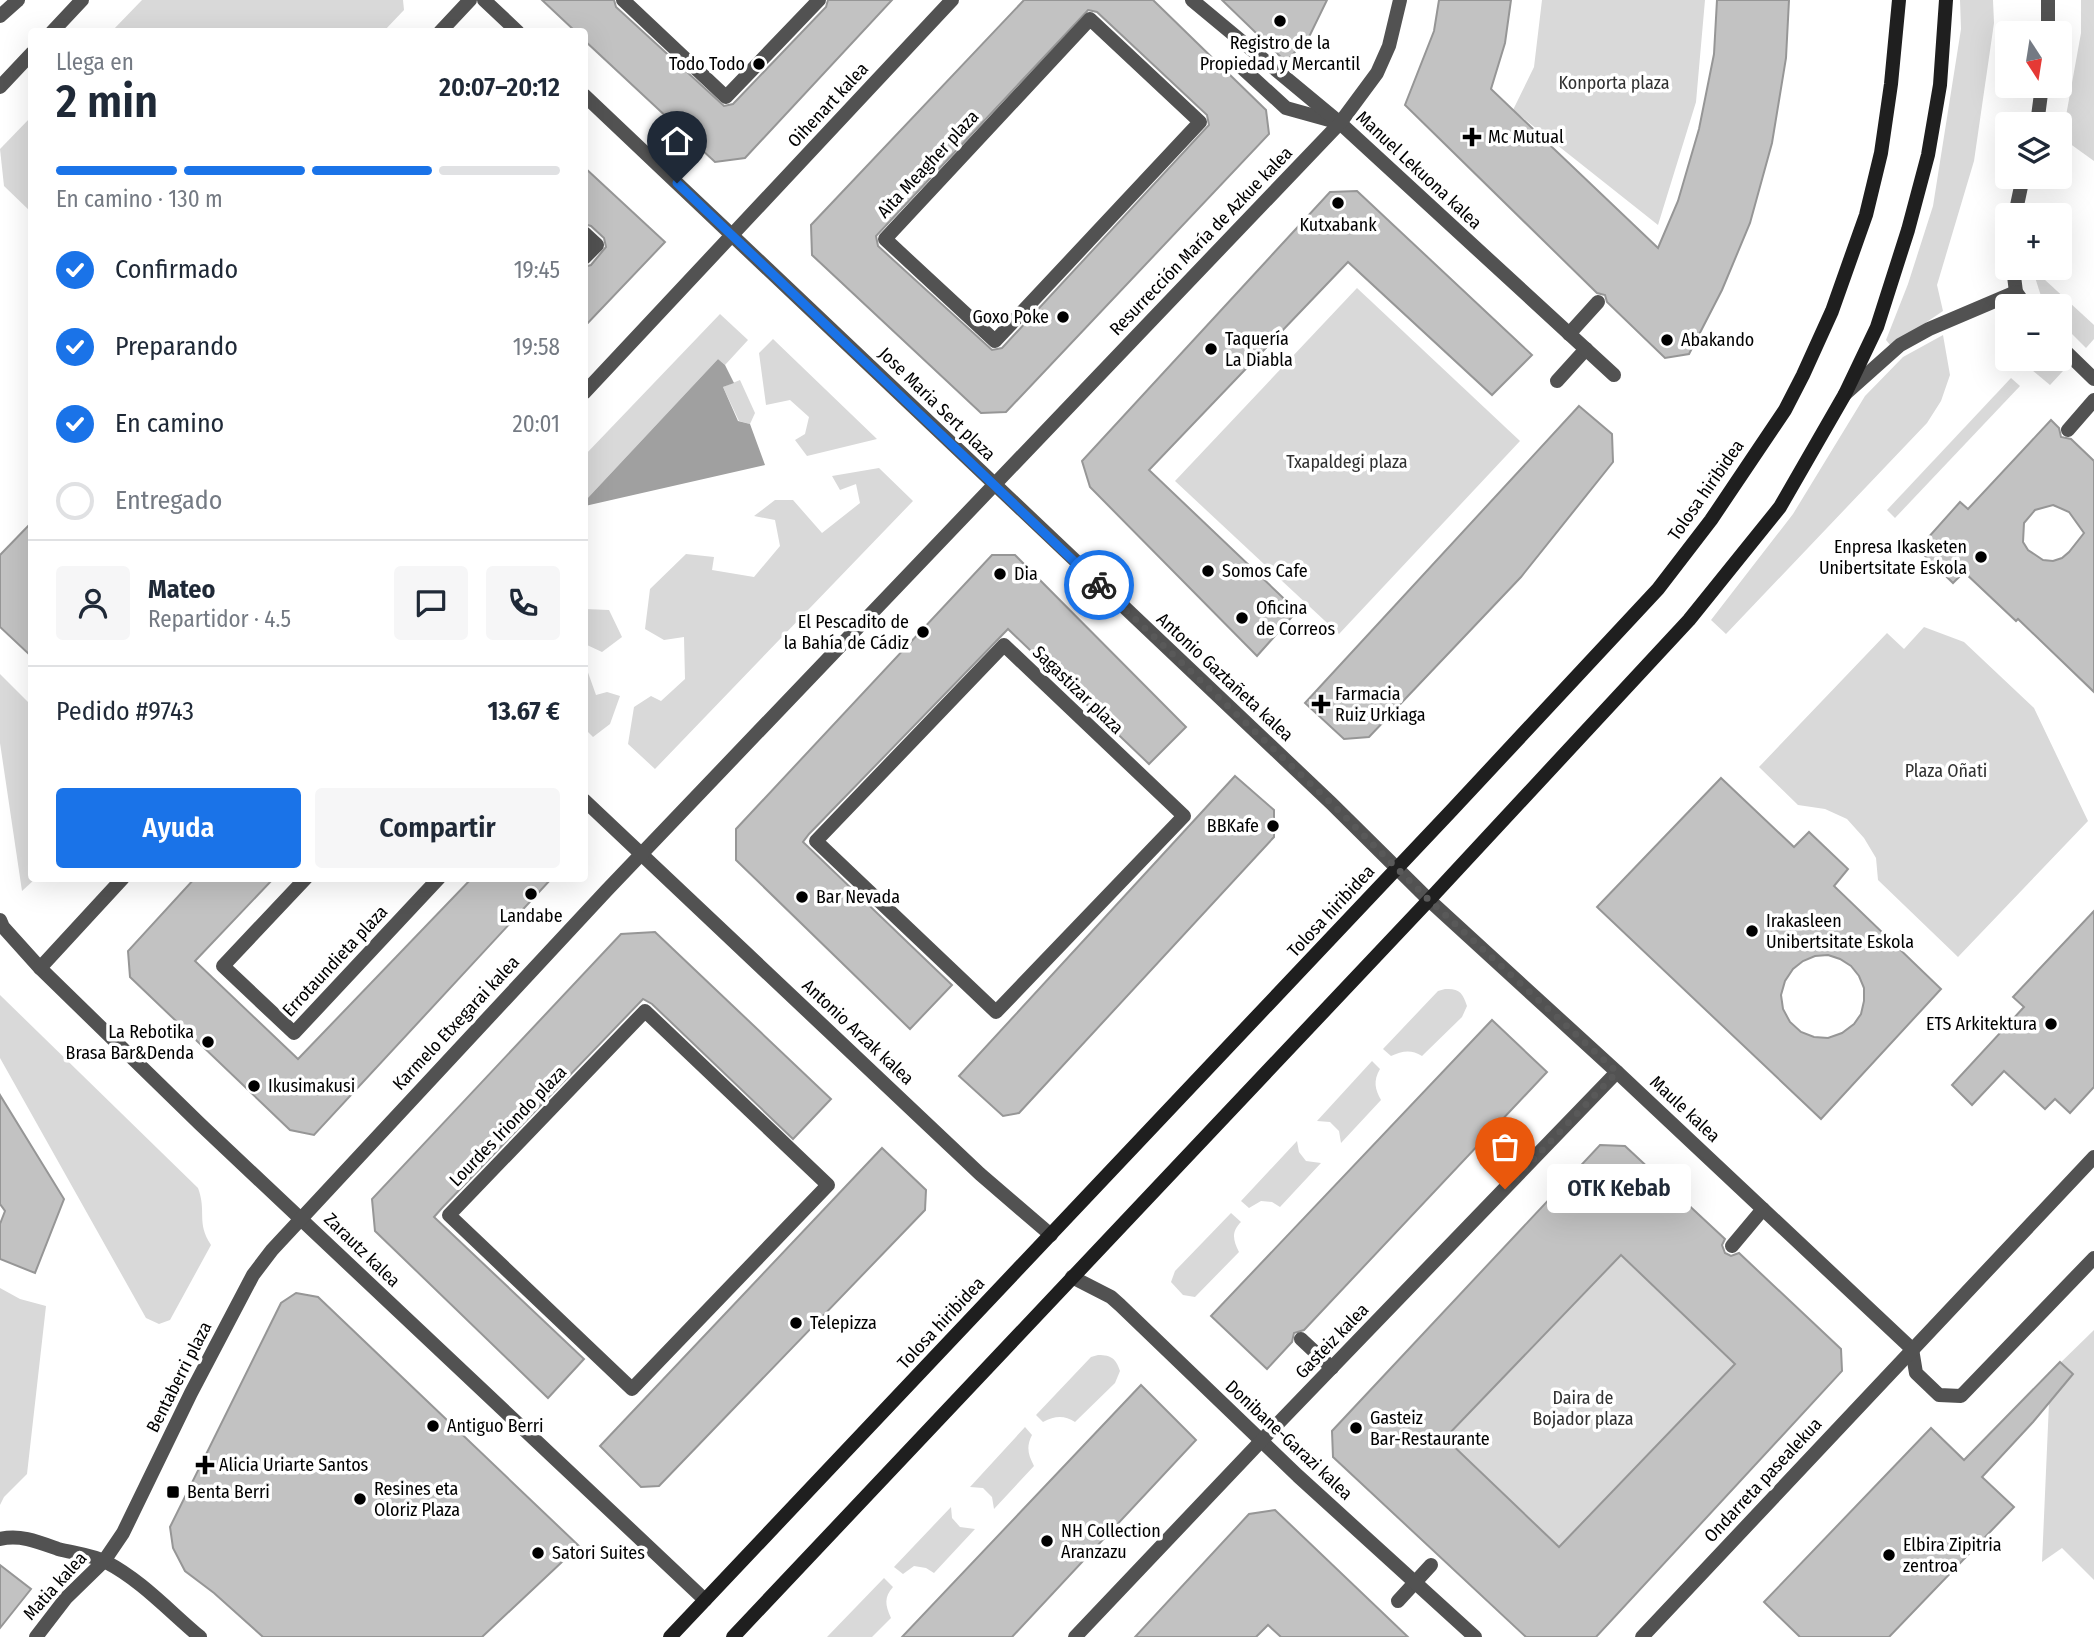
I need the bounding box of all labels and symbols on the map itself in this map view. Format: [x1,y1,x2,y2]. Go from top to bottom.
marker: Registro de la Propiedad y Mercantil [1272,13,1288,29]
north arrow [1995,21,2072,98]
place label: Registro de la Propiedad y Mercantil [1200,32,1360,75]
place label: Todo Todo [669,53,745,75]
marker: Todo Todo [751,56,767,72]
street label: Oihenart kalea [783,58,873,152]
park label: Konporta plaza [1558,72,1670,94]
street label: Aita Meagher plaza [873,106,984,222]
street label: Manuel Lekuona kalea [1352,106,1486,234]
pin [647,111,707,183]
place label: Mc Mutual [1488,126,1564,148]
marker: Mc Mutual [1462,127,1482,147]
street label: Resurrección María de Azkue kalea [1105,142,1297,340]
marker: Kutxabank [1330,195,1346,211]
place label: Kutxabank [1299,214,1377,236]
place label: Goxo Poke [973,306,1049,328]
marker: Goxo Poke [1055,309,1071,325]
place label: Taquería La Diabla [1225,328,1293,371]
place label: Abakando [1681,329,1754,351]
marker: Abakando [1659,332,1675,348]
marker: Taquería La Diabla [1203,341,1219,357]
street label: Jose Maria Sert plaza [874,343,1000,465]
street label: Tolosa hiribidea [1663,435,1749,545]
park label: Txapaldegi plaza [1286,451,1408,473]
place label: Enpresa Ikasketen Unibertsitate Eskola [1819,536,1967,579]
marker: Enpresa Ikasketen Unibertsitate Eskola [1973,549,1989,565]
courier [1064,550,1134,620]
place label: Somos Cafe [1222,560,1308,582]
place label: Dia [1014,563,1038,585]
marker: Somos Cafe [1200,563,1216,579]
marker: Dia [992,566,1008,582]
place label: Oficina de Correos [1256,597,1335,640]
street label: Antonio Gaztañeta kalea [1152,608,1298,746]
marker: Oficina de Correos [1234,610,1250,626]
place label: El Pescadito de la Bahía de Cádiz [784,611,909,654]
marker: El Pescadito de la Bahía de Cádiz [915,624,931,640]
street label: Sagastizar plaza [1028,641,1128,739]
place label: Farmacia Ruiz Urkiaga [1335,683,1426,726]
marker: Farmacia Ruiz Urkiaga [1313,696,1329,712]
park label: Plaza Oñati [1905,760,1987,782]
place label: BBKafe [1207,815,1259,837]
marker: BBKafe [1265,818,1281,834]
street label: Tolosa hiribidea [1283,860,1379,962]
marker: Landabe [523,886,539,902]
place label: Bar Nevada [816,886,900,908]
marker: Bar Nevada [794,889,810,905]
street label: Errotaundieta plaza [278,901,392,1021]
place label: Landabe [499,905,563,927]
place label: Irakasleen Unibertsitate Eskola [1766,910,1914,953]
marker: Irakasleen Unibertsitate Eskola [1744,923,1760,939]
street label: Karmelo Etxegarai kalea [388,951,524,1095]
street label: Antonio Arzak kalea [798,975,919,1089]
place label: ETS Arkitektura [1926,1013,2037,1035]
marker: ETS Arkitektura [2043,1016,2059,1032]
place label: La Rebotika Brasa Bar&Denda [66,1021,194,1064]
marker: La Rebotika Brasa Bar&Denda [200,1034,216,1050]
street label: Lourdes Iriondo plaza [445,1061,571,1191]
street label: Maule kalea [1645,1071,1725,1147]
place label: Ikusimakusi [268,1075,355,1097]
marker: Ikusimakusi [246,1078,262,1094]
pin [1475,1117,1535,1189]
callout: OTK Kebab [1547,1164,1690,1214]
street label: Zarautz kalea [319,1208,405,1292]
street label: Tolosa hiribidea [893,1272,989,1374]
street label: Gasteiz kalea [1291,1299,1373,1383]
place label: Telepizza [810,1312,877,1334]
marker: Telepizza [788,1315,804,1331]
street label: Bentaberri plaza [142,1318,216,1436]
street label: Donibane-Garazi kalea [1221,1375,1357,1505]
park label: Daira de Bojador plaza [1532,1387,1634,1430]
place label: Gasteiz Bar-Restaurante [1370,1407,1490,1450]
street label: Ondarreta pasealekua [1700,1413,1826,1547]
place label: Antiguo Berri [447,1415,544,1437]
marker: Antiguo Berri [425,1418,441,1434]
marker: Gasteiz Bar-Restaurante [1348,1420,1364,1436]
place label: Alicia Uriarte Santos [219,1454,369,1476]
marker: Alicia Uriarte Santos [197,1457,213,1473]
place label: Resines eta Oloriz Plaza [374,1478,460,1521]
place label: Benta Berri [187,1481,270,1503]
marker: Benta Berri [165,1484,181,1500]
marker: Resines eta Oloriz Plaza [352,1491,368,1507]
place label: NH Collection Aranzazu [1061,1520,1161,1563]
marker: NH Collection Aranzazu [1039,1533,1055,1549]
place label: Elbira Zipitria zentroa [1903,1534,2002,1577]
place label: Satori Suites [552,1542,645,1564]
marker: Satori Suites [530,1545,546,1561]
street label: Matia kalea [19,1547,91,1625]
marker: Elbira Zipitria zentroa [1881,1547,1897,1563]

